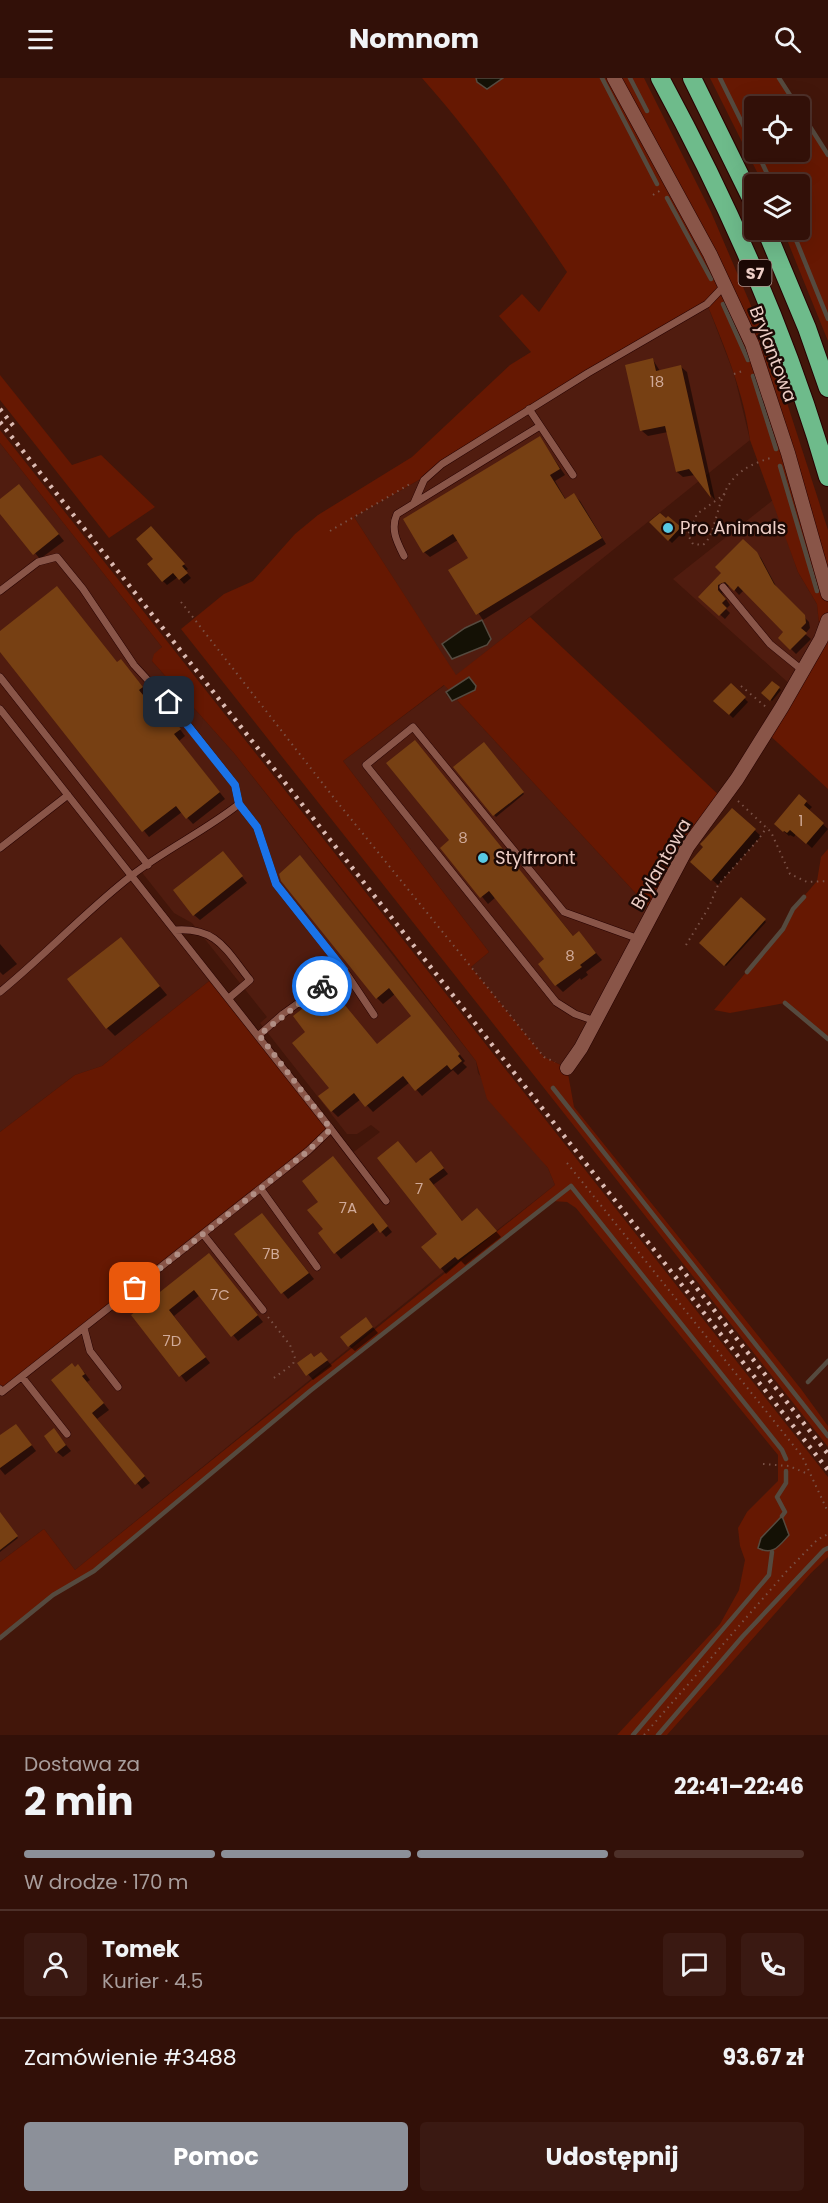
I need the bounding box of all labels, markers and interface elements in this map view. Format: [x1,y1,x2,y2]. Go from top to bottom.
text: Nomnom [349,20,479,57]
icon: menu [24,23,57,56]
icon: search [771,23,804,56]
map controls [744,96,810,240]
button: locate [744,96,810,162]
button: layers [744,174,810,240]
road number: S7 [738,260,771,286]
street label: Brylantowa [744,302,803,405]
house number: 18 [650,371,664,392]
place label: Pro Animals [680,515,786,540]
marker: Pro Animals [661,521,675,535]
pin [143,676,194,727]
icon: home [152,685,185,718]
house number: 1 [799,810,803,831]
street label: Brylantowa [624,814,697,914]
house number: 8 [458,827,468,848]
place label: Stylfrront [495,845,576,870]
marker: Stylfrront [476,851,490,865]
house number: 8 [565,945,575,966]
courier [292,956,352,1016]
icon: bike [306,970,339,1003]
house number: 7 [415,1178,423,1199]
house number: 7A [339,1197,357,1218]
house number: 7B [262,1243,280,1264]
pin [109,1262,160,1313]
icon: bag [118,1271,151,1304]
house number: 7C [210,1284,230,1305]
house number: 7D [163,1330,181,1351]
text: Dostawa za [24,1750,140,1778]
text: 22:41–22:46 [674,1771,804,1802]
text: 2 min [24,1774,134,1829]
text: W drodze · 170 m [24,1868,188,1896]
button: person [24,1933,87,1996]
button: chat [663,1933,726,1996]
button: phone [741,1933,804,1996]
text: Tomek [102,1934,179,1965]
text: Kurier · 4.5 [102,1967,203,1995]
text: Zamówienie #3488 [24,2042,237,2073]
text: 93.67 zł [723,2042,804,2073]
button: Pomoc [24,2122,408,2191]
button: Udostępnij [420,2122,804,2191]

